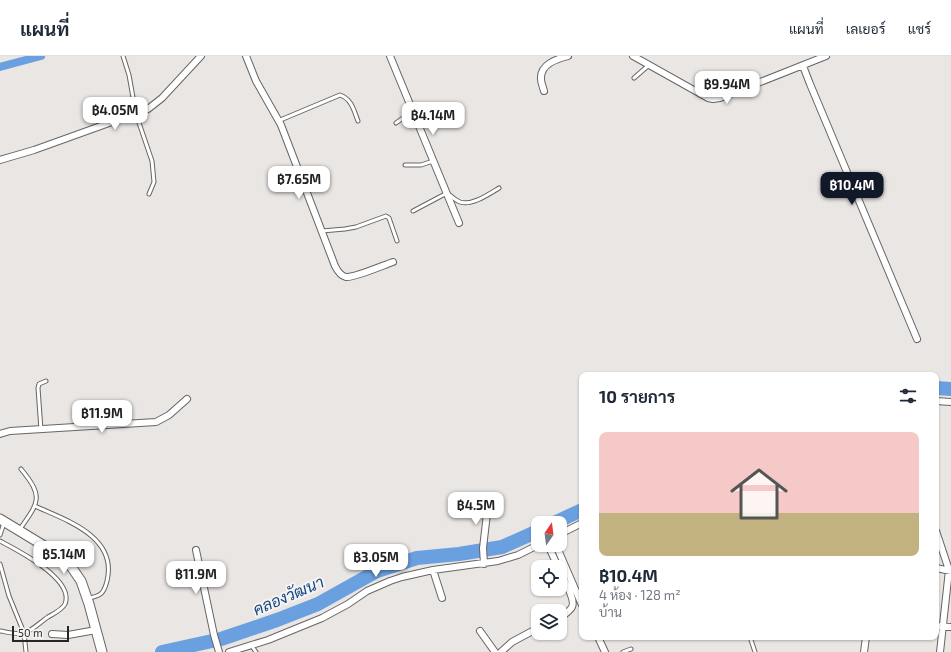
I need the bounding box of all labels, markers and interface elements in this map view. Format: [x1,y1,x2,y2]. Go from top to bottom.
text: แผนที่ [20,17,69,40]
text: แผนที่ [789,20,824,37]
text: เลเยอร์ [846,20,886,37]
text: แชร์ [908,20,931,37]
pin: ฿9.94M [694,71,760,105]
text: ฿9.94M [704,76,750,92]
pin: ฿4.05M [82,97,148,131]
text: ฿4.05M [92,102,138,118]
pin: ฿4.14M [400,102,466,136]
text: ฿4.14M [411,107,455,123]
pin: ฿7.65M [266,166,332,200]
text: ฿7.65M [277,171,321,187]
pin: ฿10.4M [819,172,885,206]
text: ฿10.4M [830,177,874,193]
icon: filters [897,385,919,407]
text: 10 รายการ [599,386,675,406]
pin: ฿11.9M [69,400,135,434]
text: ฿11.9M [81,405,123,421]
icon: home [723,458,795,530]
pin: ฿4.5M [448,492,504,526]
text: ฿4.5M [457,497,495,513]
north arrow [531,516,567,552]
map controls [531,516,567,640]
pin: ฿5.14M [31,541,97,575]
pin: ฿3.05M [343,544,409,578]
text: ฿5.14M [42,546,86,562]
text: ฿3.05M [353,549,399,565]
button: locate [531,560,567,596]
pin: ฿11.9M [163,561,229,595]
text: ฿10.4M [599,565,658,585]
text: ฿11.9M [175,566,217,582]
water label: คลองวัฒนา [250,572,326,618]
text: 4 ห้อง · 128 m² [599,587,681,603]
button: layers [531,604,567,640]
text: บ้าน [599,604,622,620]
scale bar [12,624,69,643]
text: 50 m [18,626,43,639]

